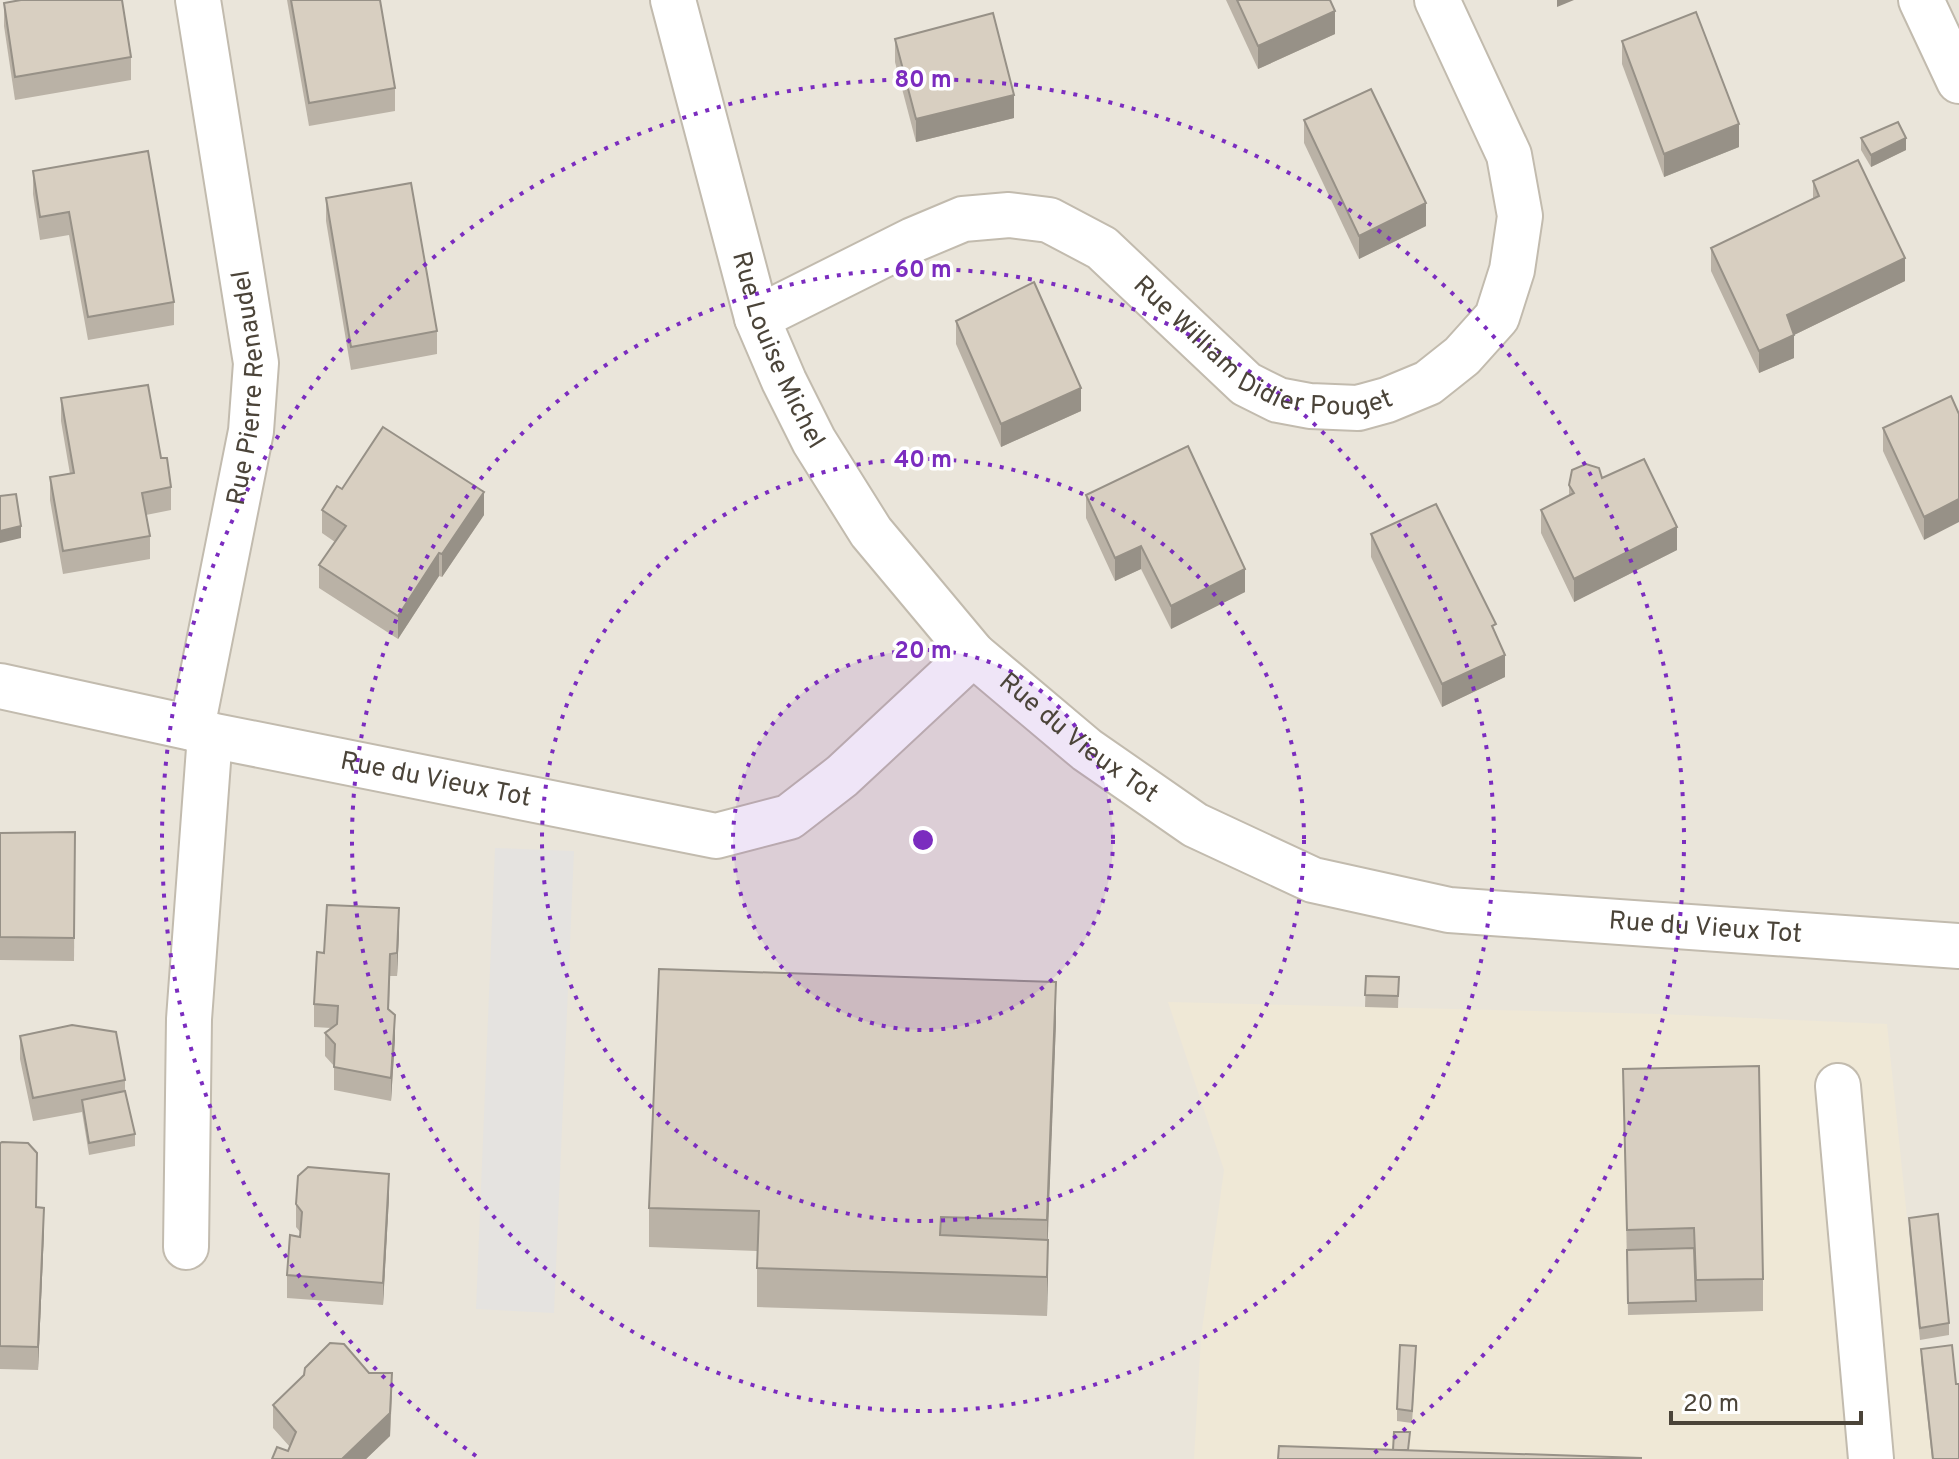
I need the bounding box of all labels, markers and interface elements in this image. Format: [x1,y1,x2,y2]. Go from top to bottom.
text: 80 m [894,66,952,96]
street label: Rue Louise Michel [724,248,831,455]
text: 60 m [894,256,952,286]
street label: Rue Pierre Renaudel [220,268,273,508]
street label: Rue William Didier Pouget [1126,269,1398,425]
text: 40 m [894,446,952,476]
text: 20 m [894,637,952,667]
street label: Rue du Vieux Tot [992,666,1164,811]
street label: Rue du Vieux Tot [337,745,534,815]
centre of rings [909,826,937,854]
street label: Rue du Vieux Tot [1608,905,1803,951]
scale bar [1671,1375,1861,1425]
text: 20 m [1683,1390,1739,1420]

